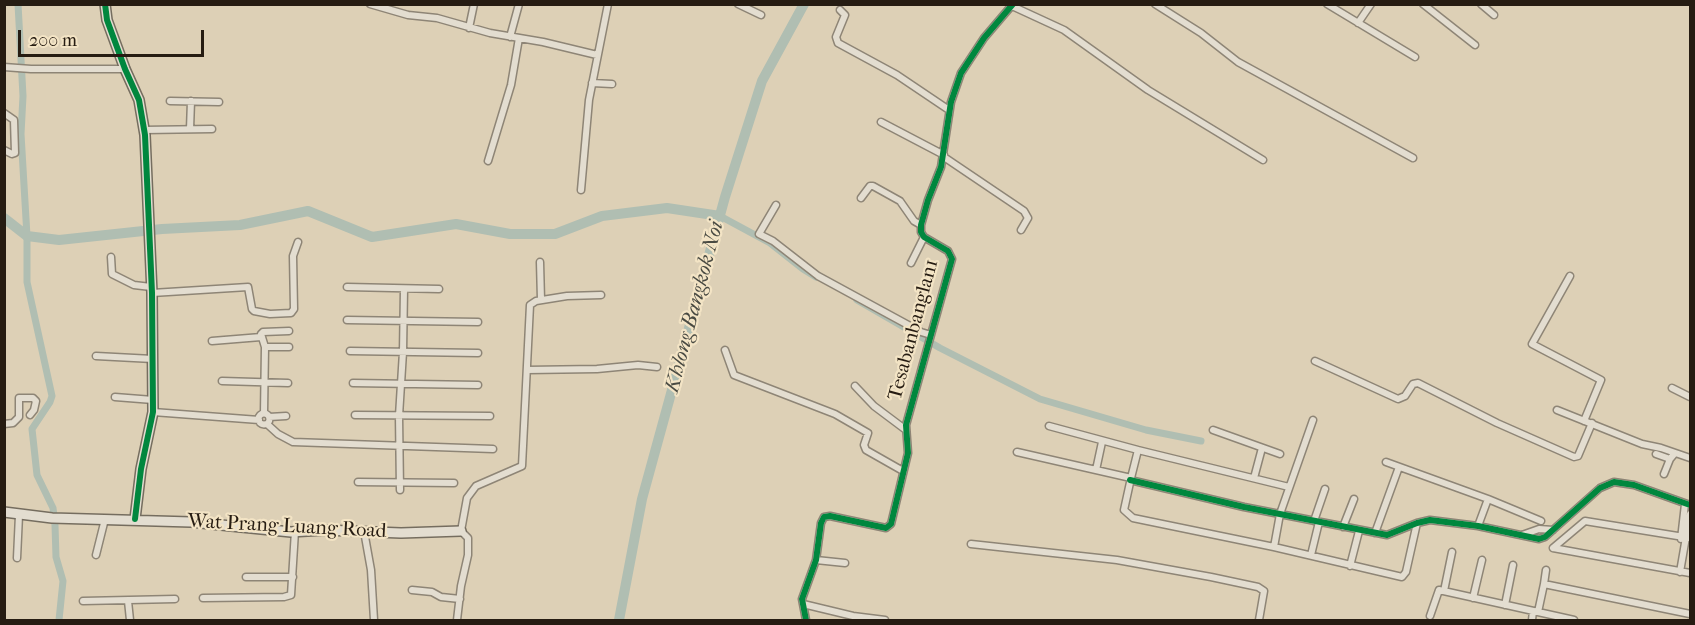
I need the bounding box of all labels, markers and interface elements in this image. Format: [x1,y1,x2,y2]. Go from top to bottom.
scale bar [21,18,207,56]
text: 200 m [29,30,77,51]
water label: Khlong Bangkok Noi [660,219,730,395]
street label: Tesabanbanglan1 [884,257,944,403]
street label: Wat Prang Luang Road [187,510,387,544]

